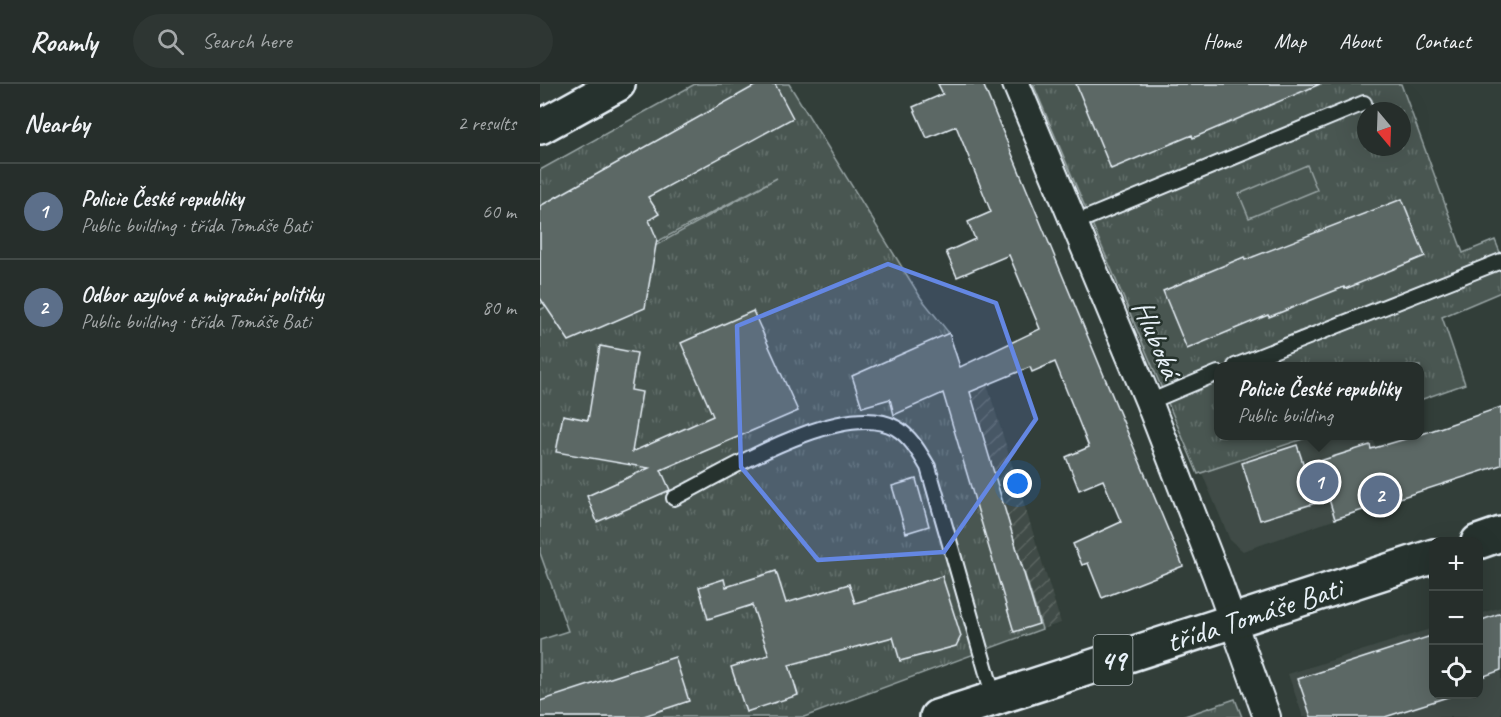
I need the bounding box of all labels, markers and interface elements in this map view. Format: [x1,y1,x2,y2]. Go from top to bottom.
search box [133,14,553,68]
text: Roamly [30,24,97,59]
icon: search [154,25,187,58]
text: Search here [202,27,292,55]
text: Home [1203,28,1241,54]
text: Map [1274,28,1306,54]
text: About [1339,28,1381,54]
text: Contact [1414,28,1471,54]
north arrow [1357,102,1411,156]
text: Nearby [24,107,89,140]
text: 2 results [457,111,516,136]
text: Policie České republiky [81,185,244,213]
text: 1 [39,199,48,224]
text: 60 m [482,199,516,224]
text: Public building · třída Tomáše Bati [81,213,311,238]
text: Odbor azylové a migrační politiky [81,281,323,309]
street label: Hluboká [1124,294,1191,386]
text: 2 [39,295,48,320]
text: 80 m [482,295,516,320]
text: Public building · třída Tomáše Bati [81,309,311,334]
popup [1214,362,1424,440]
text: Policie České republiky [1238,375,1400,403]
text: Public building [1238,403,1333,428]
pin: 1 [1300,460,1338,504]
your location [1003,469,1032,498]
pin: 2 [1360,472,1400,518]
map controls [1429,537,1483,699]
button: + [1429,537,1483,591]
street label: třída Tomáše Bati [1161,568,1350,661]
button: − [1429,591,1483,645]
road number: 49 [1094,635,1132,685]
button: locate [1429,645,1483,699]

